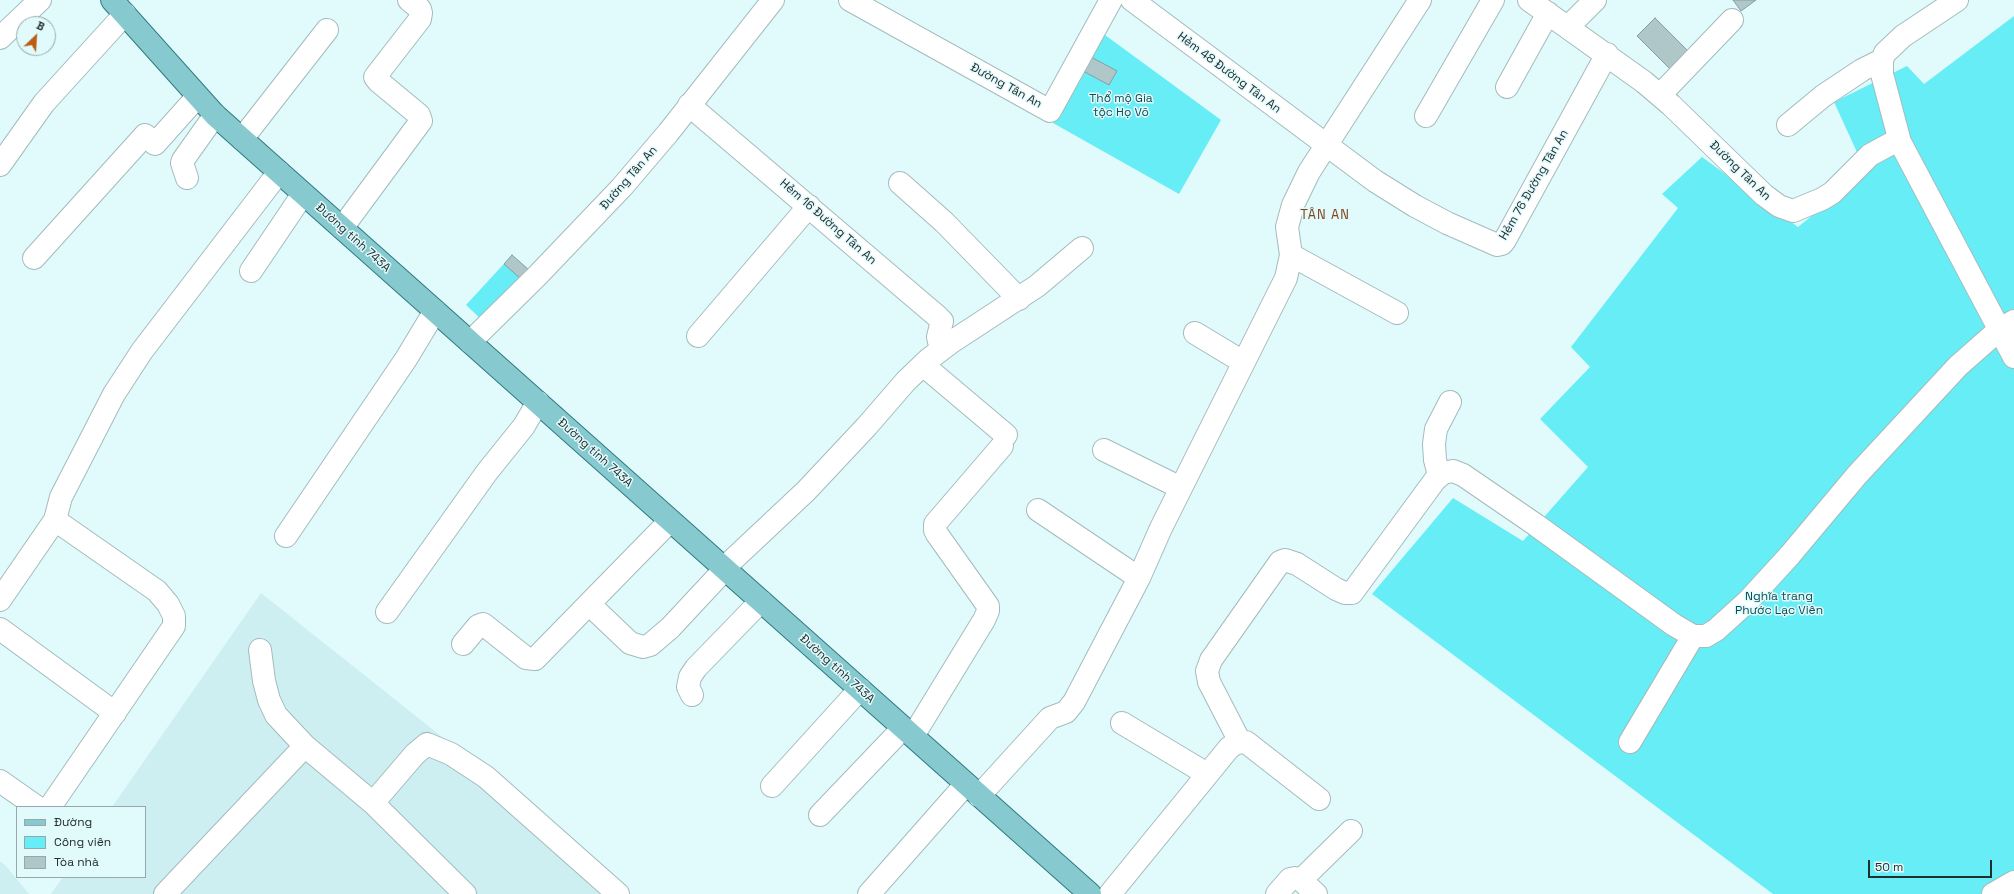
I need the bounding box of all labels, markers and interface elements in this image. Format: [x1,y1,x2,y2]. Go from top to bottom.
north arrow [16,16,56,56]
text: B [34,18,47,34]
street label: Hẻm 48 Đường Tân An [1174,29,1284,117]
street label: Đường Tân An [968,60,1044,112]
park label: Thổ mộ Gia tộc Họ Võ [1089,92,1153,120]
street label: Hẻm 76 Đường Tân An [1497,127,1571,243]
street label: Đường Tân An [1706,138,1774,204]
street label: Đường Tân An [597,143,661,213]
street label: Hẻm 16 Đường Tân An [777,176,879,268]
street label: Đường tỉnh 743A [313,201,393,275]
district label: TÂN AN [1300,207,1350,223]
street label: Đường tỉnh 743A [555,416,635,490]
park label: Nghĩa trang Phước Lạc Viên [1735,590,1823,618]
street label: Đường tỉnh 743A [797,632,877,706]
legend [16,806,146,878]
text: Đường [54,814,92,830]
text: Công viên [54,834,111,850]
scale bar [1870,852,1994,878]
text: Tòa nhà [54,854,99,870]
text: 50 m [1875,859,1903,875]

